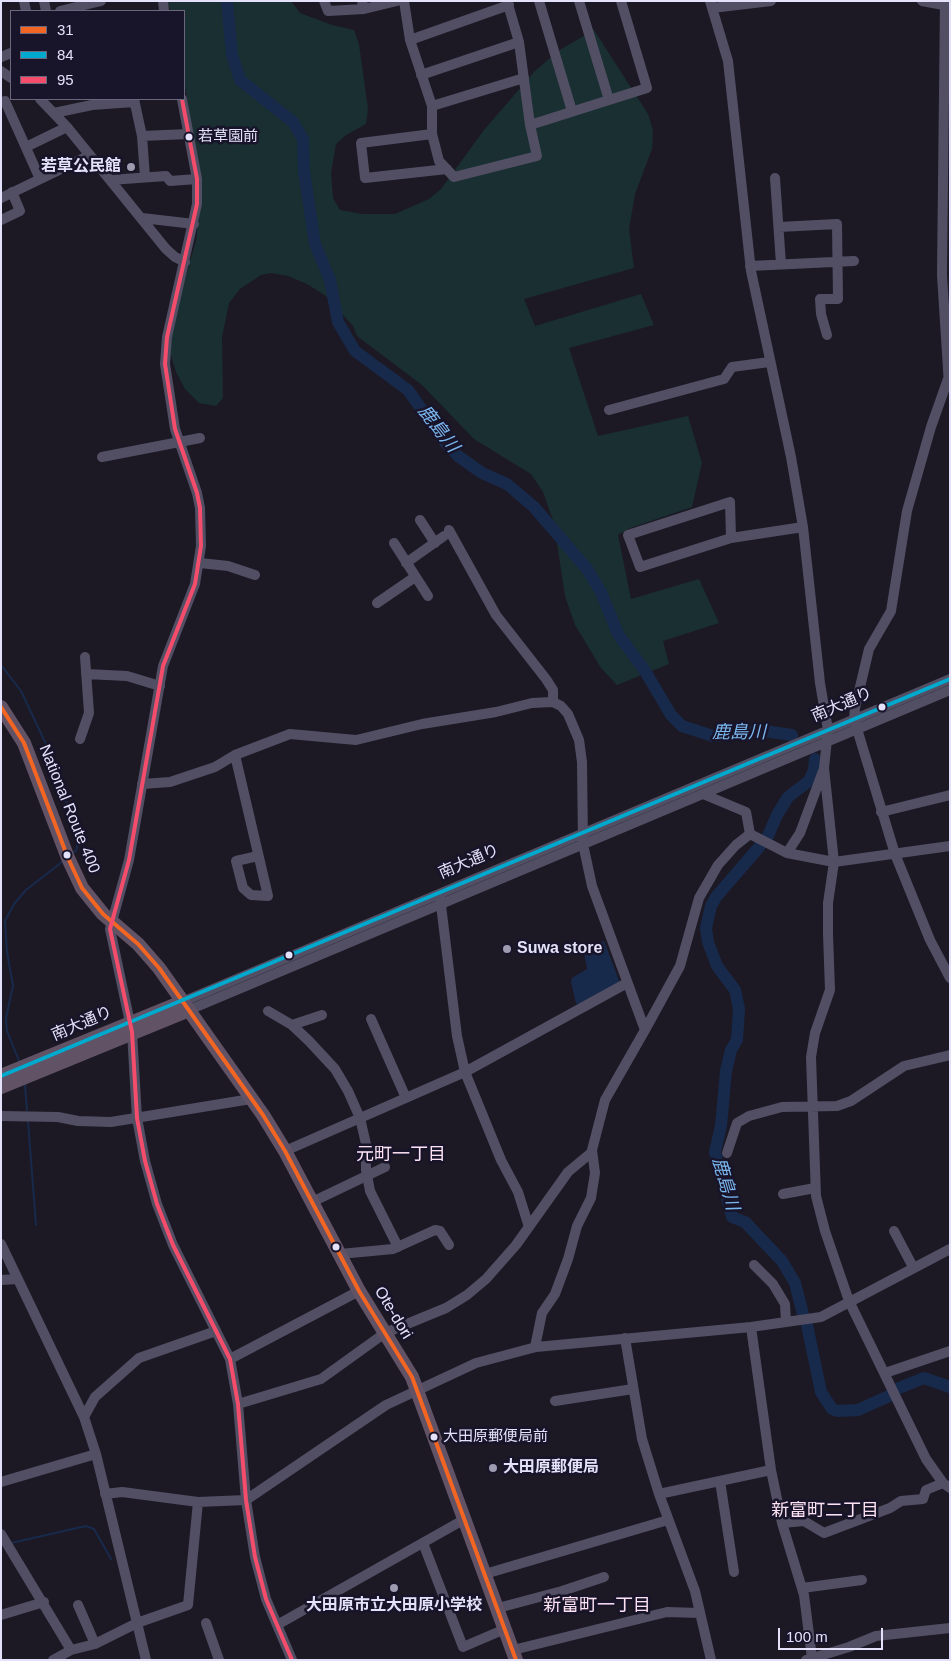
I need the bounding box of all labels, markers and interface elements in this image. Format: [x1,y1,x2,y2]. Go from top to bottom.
legend [10,10,185,100]
text: 31 [57,21,74,38]
text: 84 [57,46,74,63]
text: 95 [57,71,74,88]
place label: 若草園前 [198,128,258,146]
marker: 若草園前 [184,132,194,142]
place label: 若草公民館 [41,157,121,177]
marker: 若草公民館 [125,161,137,173]
water label: 鹿島川 [413,401,463,457]
street label: 南大通り [809,684,875,726]
unlabelled marker [877,702,887,712]
water label: 鹿島川 [712,722,766,744]
street label: National Route 400 [34,742,104,876]
street label: 南大通り [436,841,502,883]
unlabelled marker [62,850,72,860]
place label: Suwa store [517,939,602,959]
marker: Suwa store [501,943,513,955]
unlabelled marker [284,950,294,960]
street label: 南大通り [49,1003,115,1045]
district label: 元町一丁目 [356,1144,446,1166]
water label: 鹿島川 [707,1155,743,1213]
unlabelled marker [331,1242,341,1252]
street label: Ote-dori [370,1283,416,1343]
place label: 大田原郵便局前 [443,1428,548,1446]
marker: 大田原郵便局前 [429,1432,439,1442]
place label: 大田原郵便局 [503,1458,599,1478]
marker: 大田原郵便局 [487,1462,499,1474]
district label: 新富町二丁目 [771,1500,879,1522]
marker: 大田原市立大田原小学校 [388,1582,400,1594]
district label: 新富町一丁目 [543,1595,651,1617]
place label: 大田原市立大田原小学校 [306,1596,482,1616]
scale bar [781,1618,886,1650]
text: 100 m [786,1628,828,1645]

